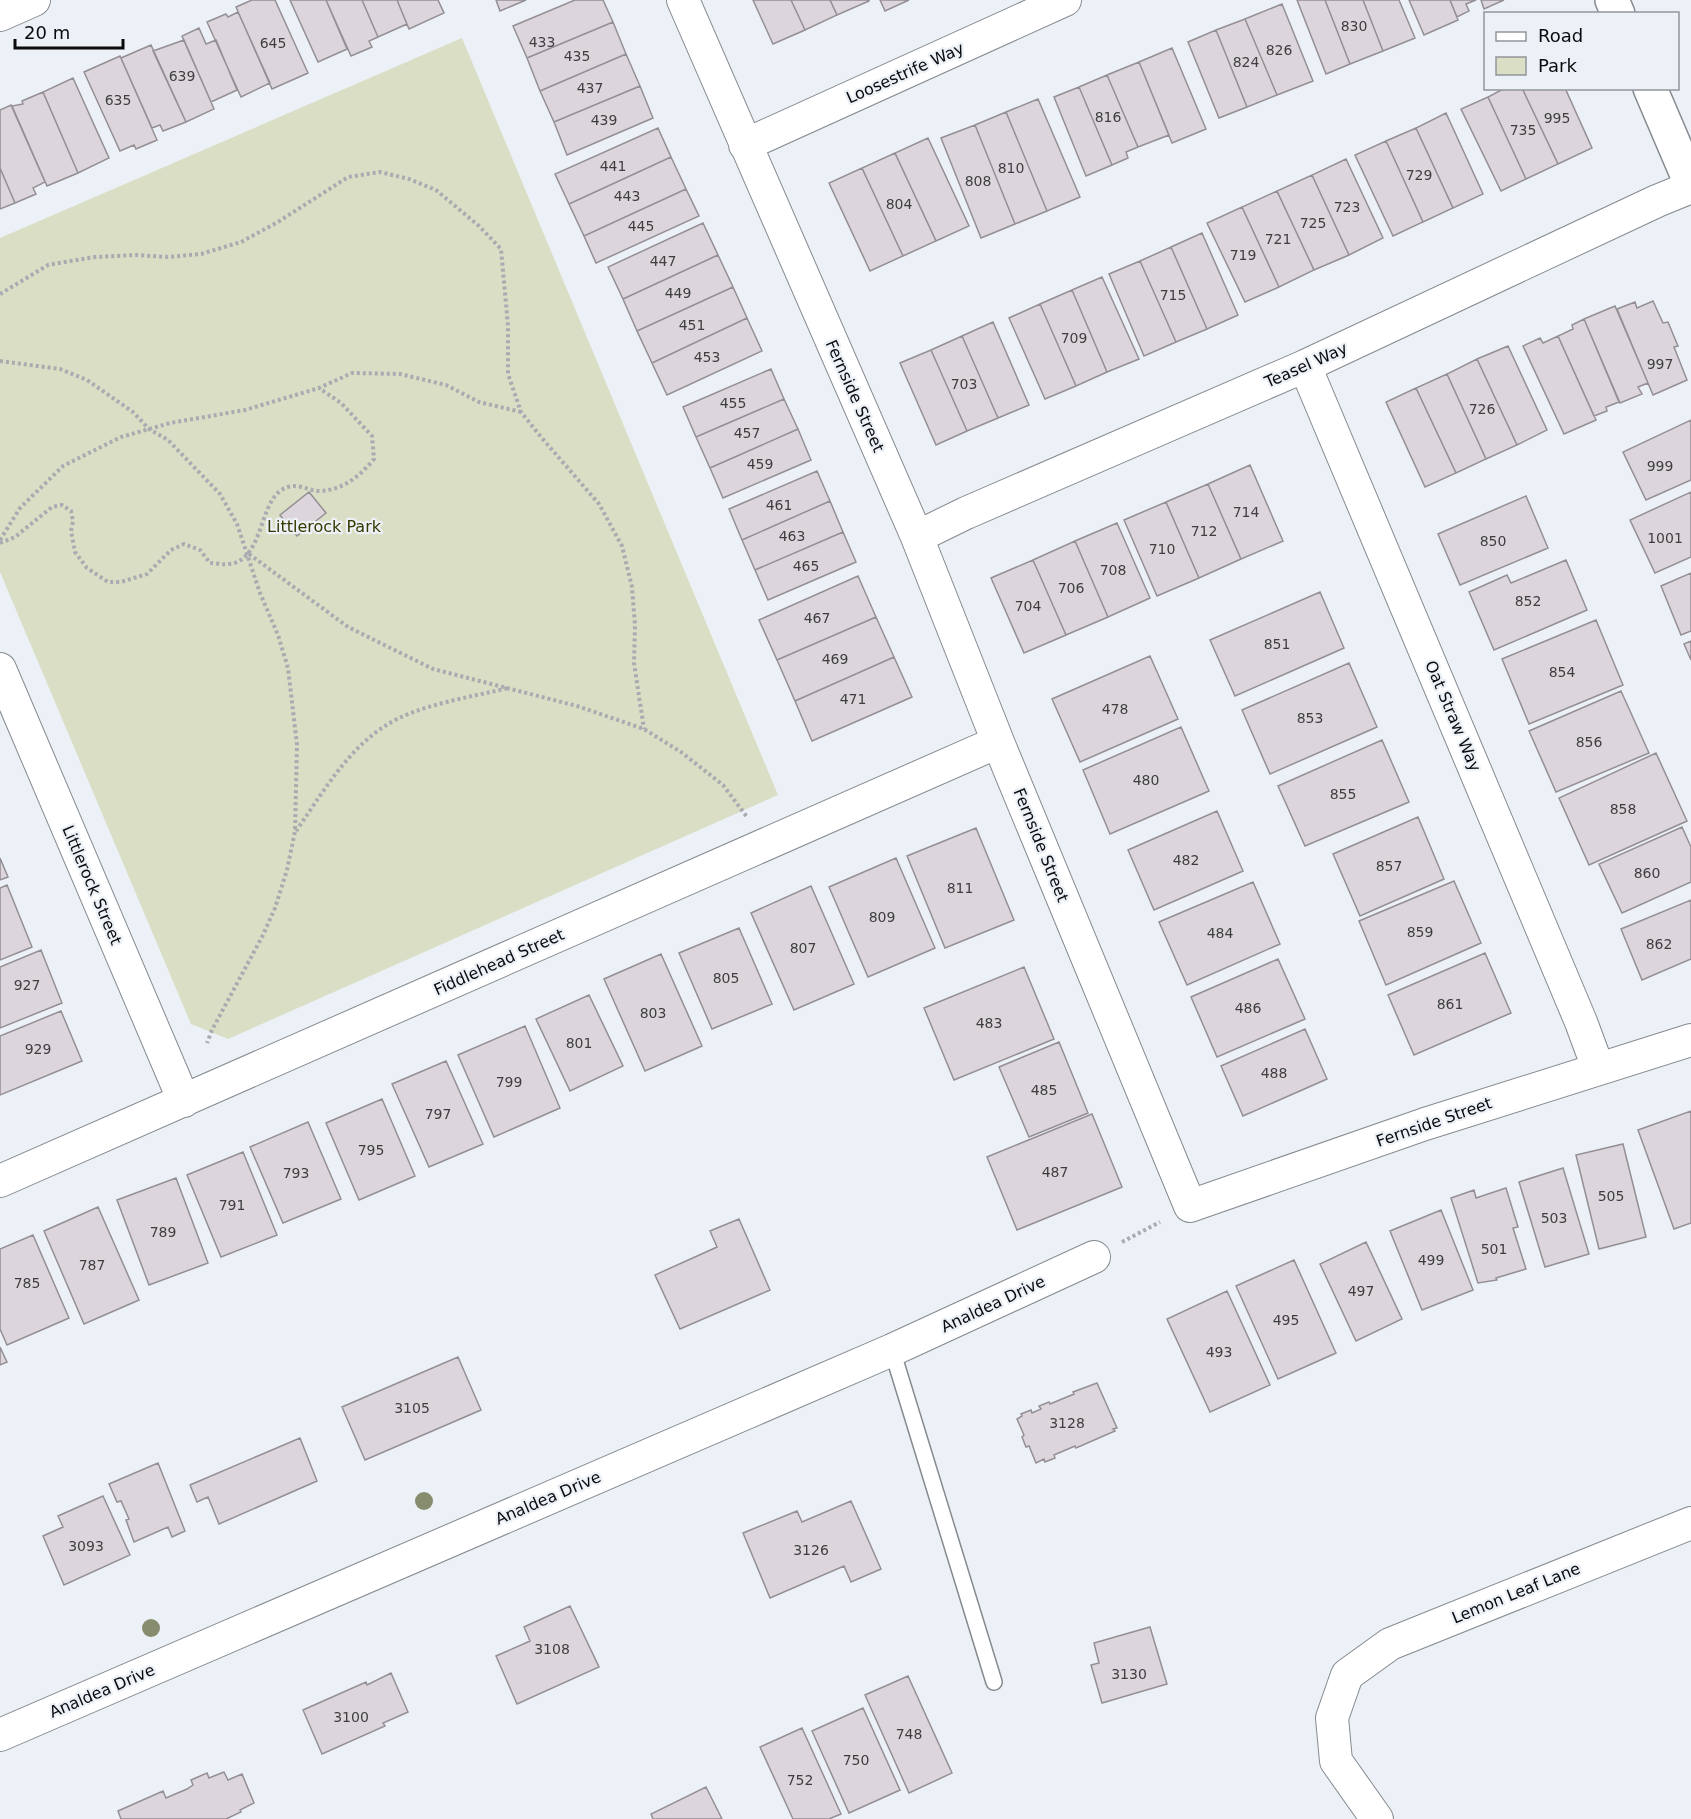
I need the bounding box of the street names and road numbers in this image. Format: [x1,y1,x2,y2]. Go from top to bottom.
street label: Loosestrife Way [843,39,967,107]
street label: Fernside Street [822,337,888,455]
street label: Teasel Way [1261,338,1350,392]
street label: Oat Straw Way [1421,658,1485,774]
street label: Fernside Street [1010,785,1072,905]
street label: Littlerock Street [58,822,126,948]
street label: Fiddlehead Street [431,925,567,999]
street label: Fernside Street [1374,1093,1494,1151]
street label: Analdea Drive [938,1272,1048,1336]
street label: Analdea Drive [492,1467,604,1529]
street label: Lemon Leaf Lane [1449,1559,1583,1627]
street label: Analdea Drive [46,1660,158,1722]

